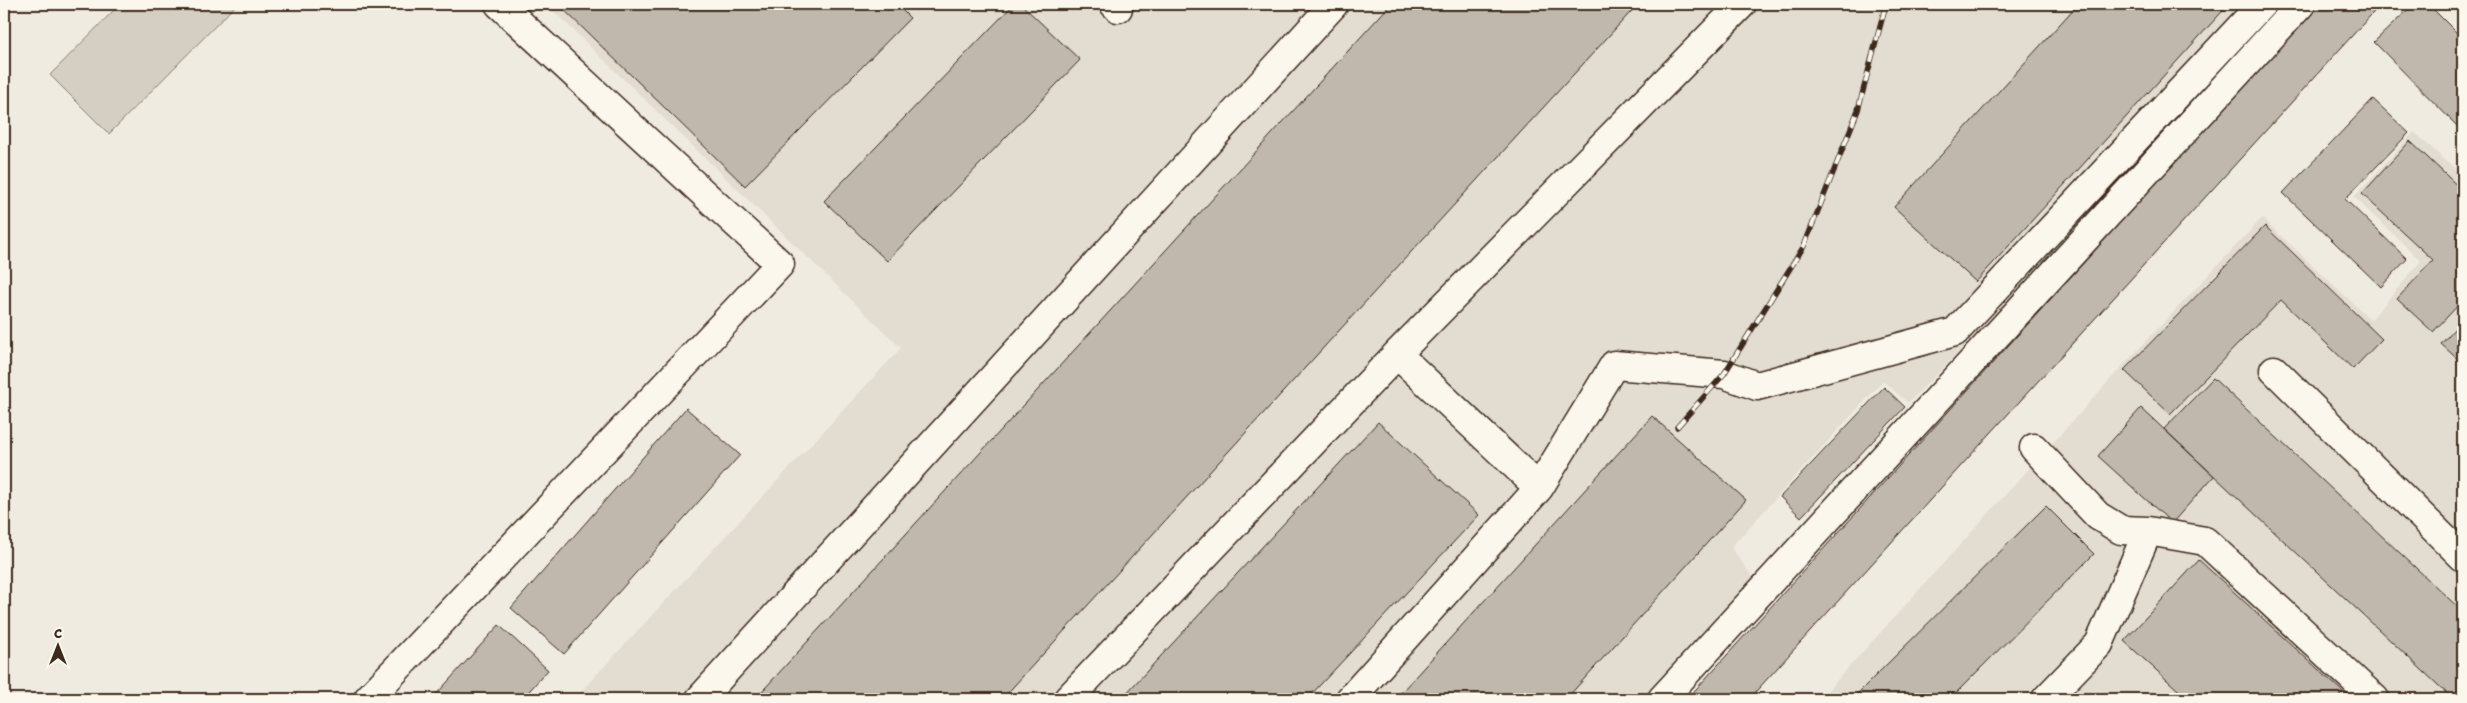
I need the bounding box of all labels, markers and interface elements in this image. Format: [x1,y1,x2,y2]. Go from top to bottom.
north arrow [32,620,82,670]
text: С [54,624,62,642]

